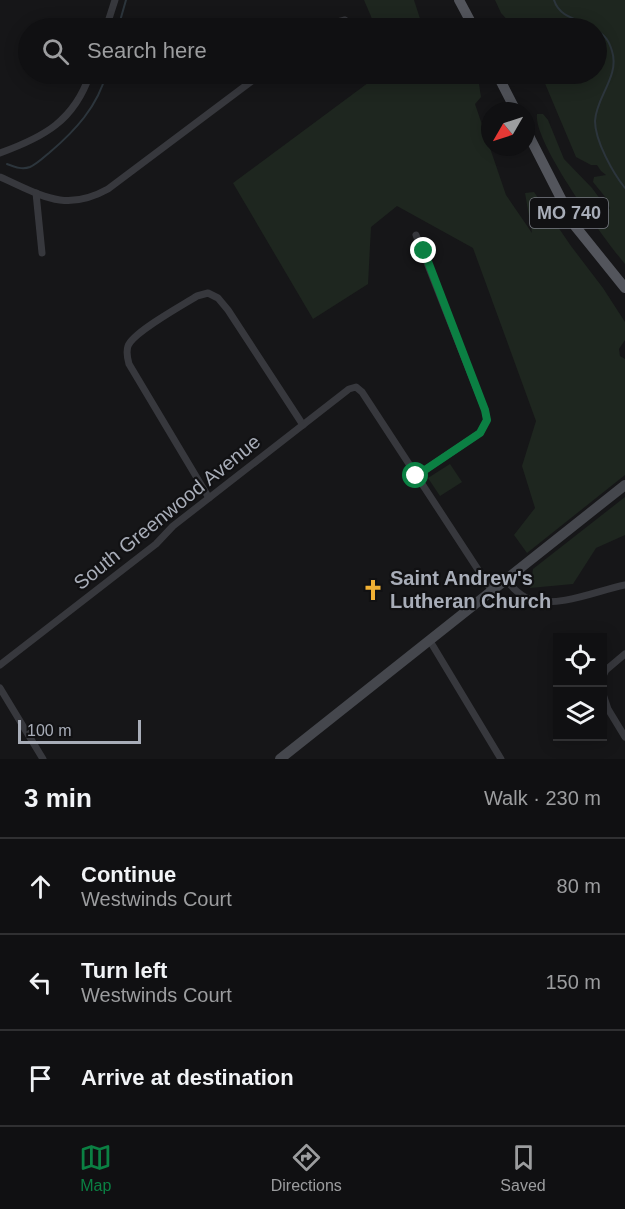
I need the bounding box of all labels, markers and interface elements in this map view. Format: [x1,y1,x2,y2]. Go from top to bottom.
search box [18,18,607,84]
icon: search [39,35,72,68]
text: Search here [87,38,207,63]
north arrow [481,102,535,156]
road number: MO 740 [530,198,608,228]
route end [410,237,436,263]
street label: South Greenwood Avenue [69,430,265,594]
route start [402,462,428,488]
place label: Saint Andrew's Lutheran Church [390,567,551,612]
church icon: Saint Andrew's Lutheran Church [361,578,385,602]
map controls [553,633,607,741]
button: locate [553,633,607,687]
button: layers [553,687,607,741]
scale bar [18,717,141,744]
text: 100 m [27,722,71,739]
text: 3 min [24,783,92,813]
text: Walk · 230 m [484,787,601,809]
text: Continue [81,862,176,887]
icon: ahead [24,870,57,903]
text: 80 m [557,875,601,897]
text: Westwinds Court [81,888,232,910]
text: Turn left [81,958,167,983]
icon: left [24,966,57,999]
text: 150 m [545,971,601,993]
text: Westwinds Court [81,984,232,1006]
icon: arrive [24,1062,57,1095]
text: Arrive at destination [81,1065,294,1090]
tab: Map [79,1141,112,1195]
tab: Directions [271,1141,342,1195]
tab: Saved [500,1141,546,1195]

